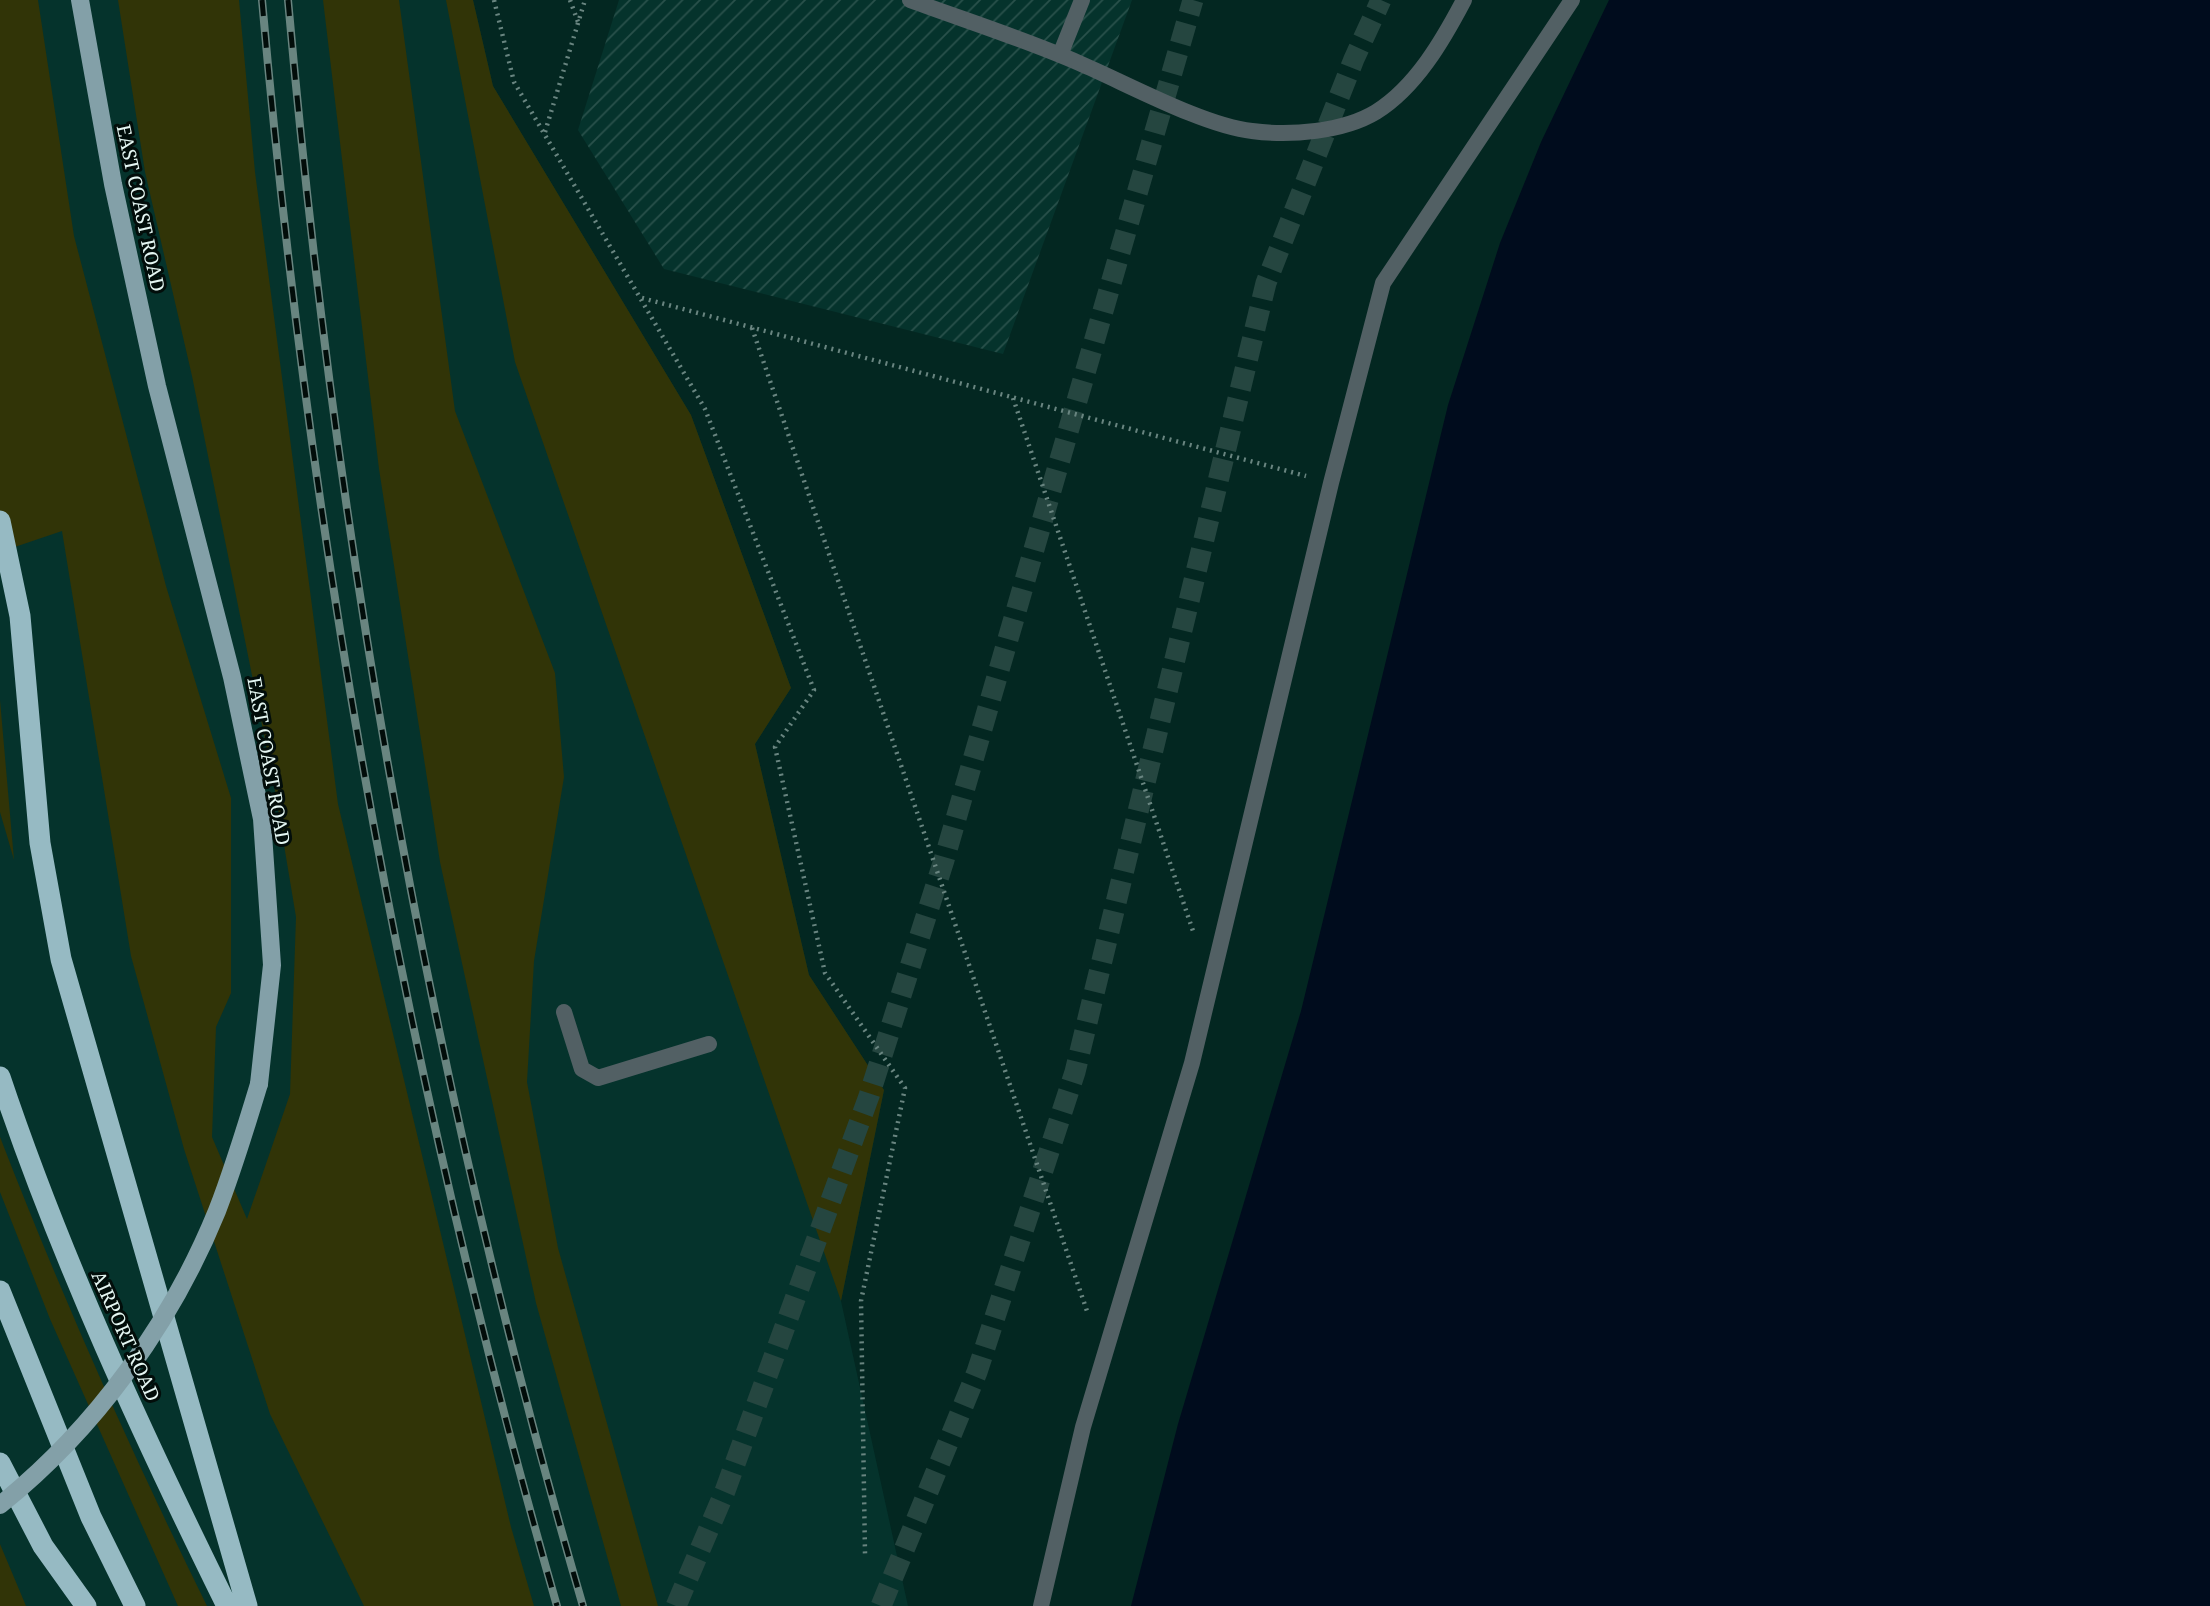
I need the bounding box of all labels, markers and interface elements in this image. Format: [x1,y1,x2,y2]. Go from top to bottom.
street label: EAST COAST ROAD [111,122,171,294]
street label: EAST COAST ROAD [241,675,297,847]
street label: AIRPORT ROAD [86,1267,166,1405]

